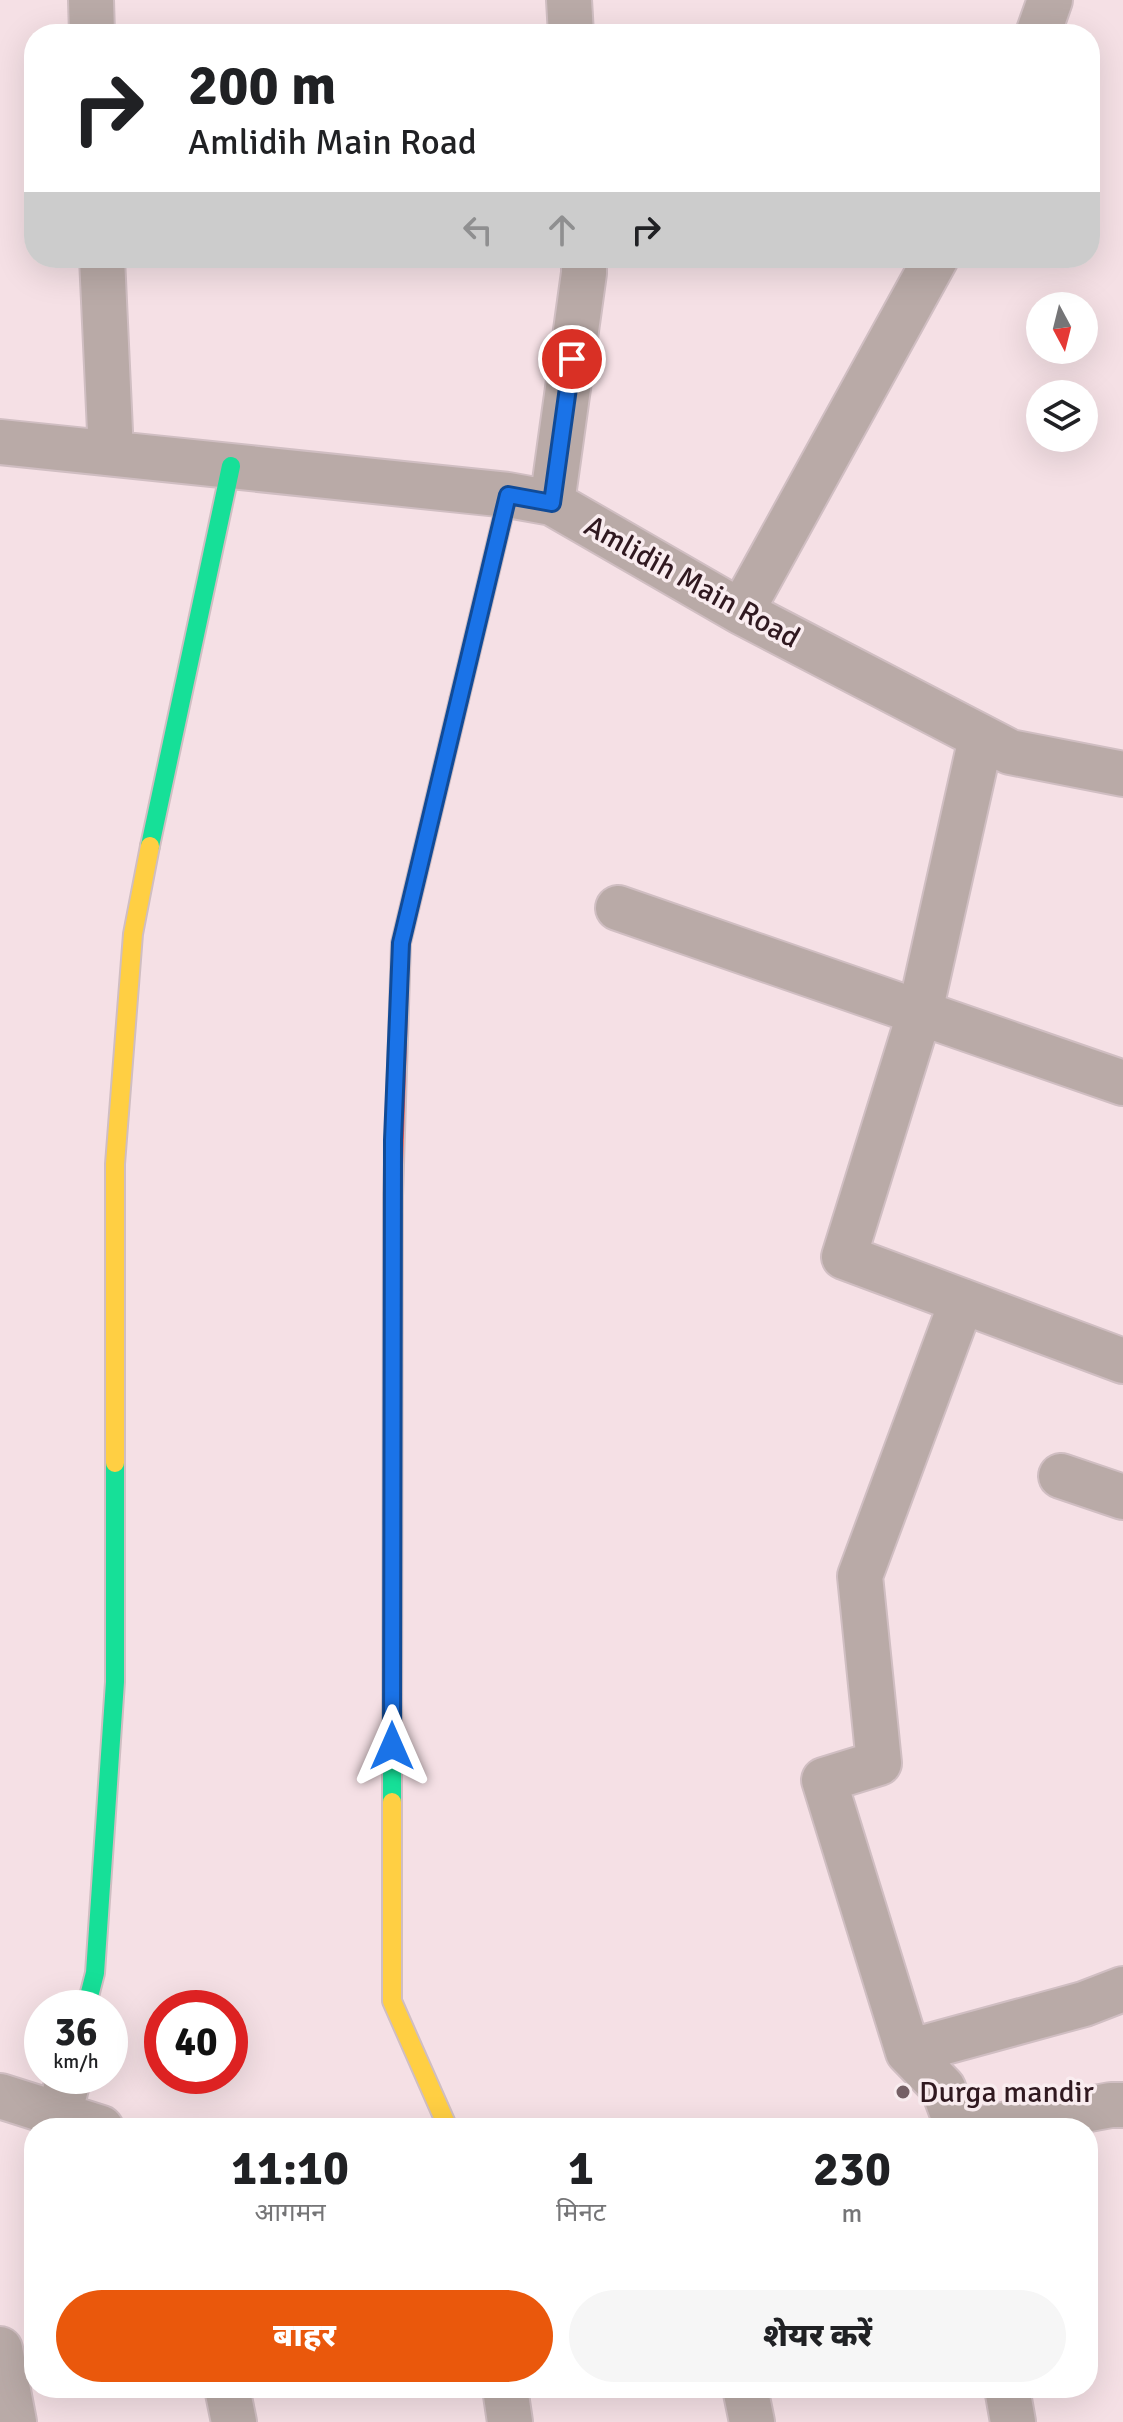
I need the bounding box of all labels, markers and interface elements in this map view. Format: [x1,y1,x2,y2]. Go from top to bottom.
text: 200 m [188,51,336,120]
icon: right [56,56,160,160]
text: Amlidih Main Road [188,120,477,165]
icon: left [456,208,500,252]
icon: ahead [540,208,584,252]
icon: right [624,208,668,252]
north arrow [1026,292,1098,364]
map controls [1026,292,1098,452]
pin [538,325,606,393]
icon: arrive [550,337,594,381]
button: layers [1026,380,1098,452]
street label: Amlidih Main Road [578,507,806,657]
position arrow [350,1704,434,1788]
speed limit sign: 40 [144,1990,248,2094]
text: 36 [54,2007,98,2057]
text: km/h [53,2049,99,2074]
place label: Durga mandir [919,2074,1094,2111]
marker: Durga mandir [894,2083,912,2101]
text: 11:10 [231,2139,349,2198]
text: 1 [568,2139,594,2198]
text: 230 [813,2140,891,2199]
text: आगमन [254,2197,326,2229]
text: मिनट [556,2197,606,2229]
text: m [842,2198,862,2230]
button: बाहर [56,2290,553,2382]
button: शेयर करें [569,2290,1066,2382]

